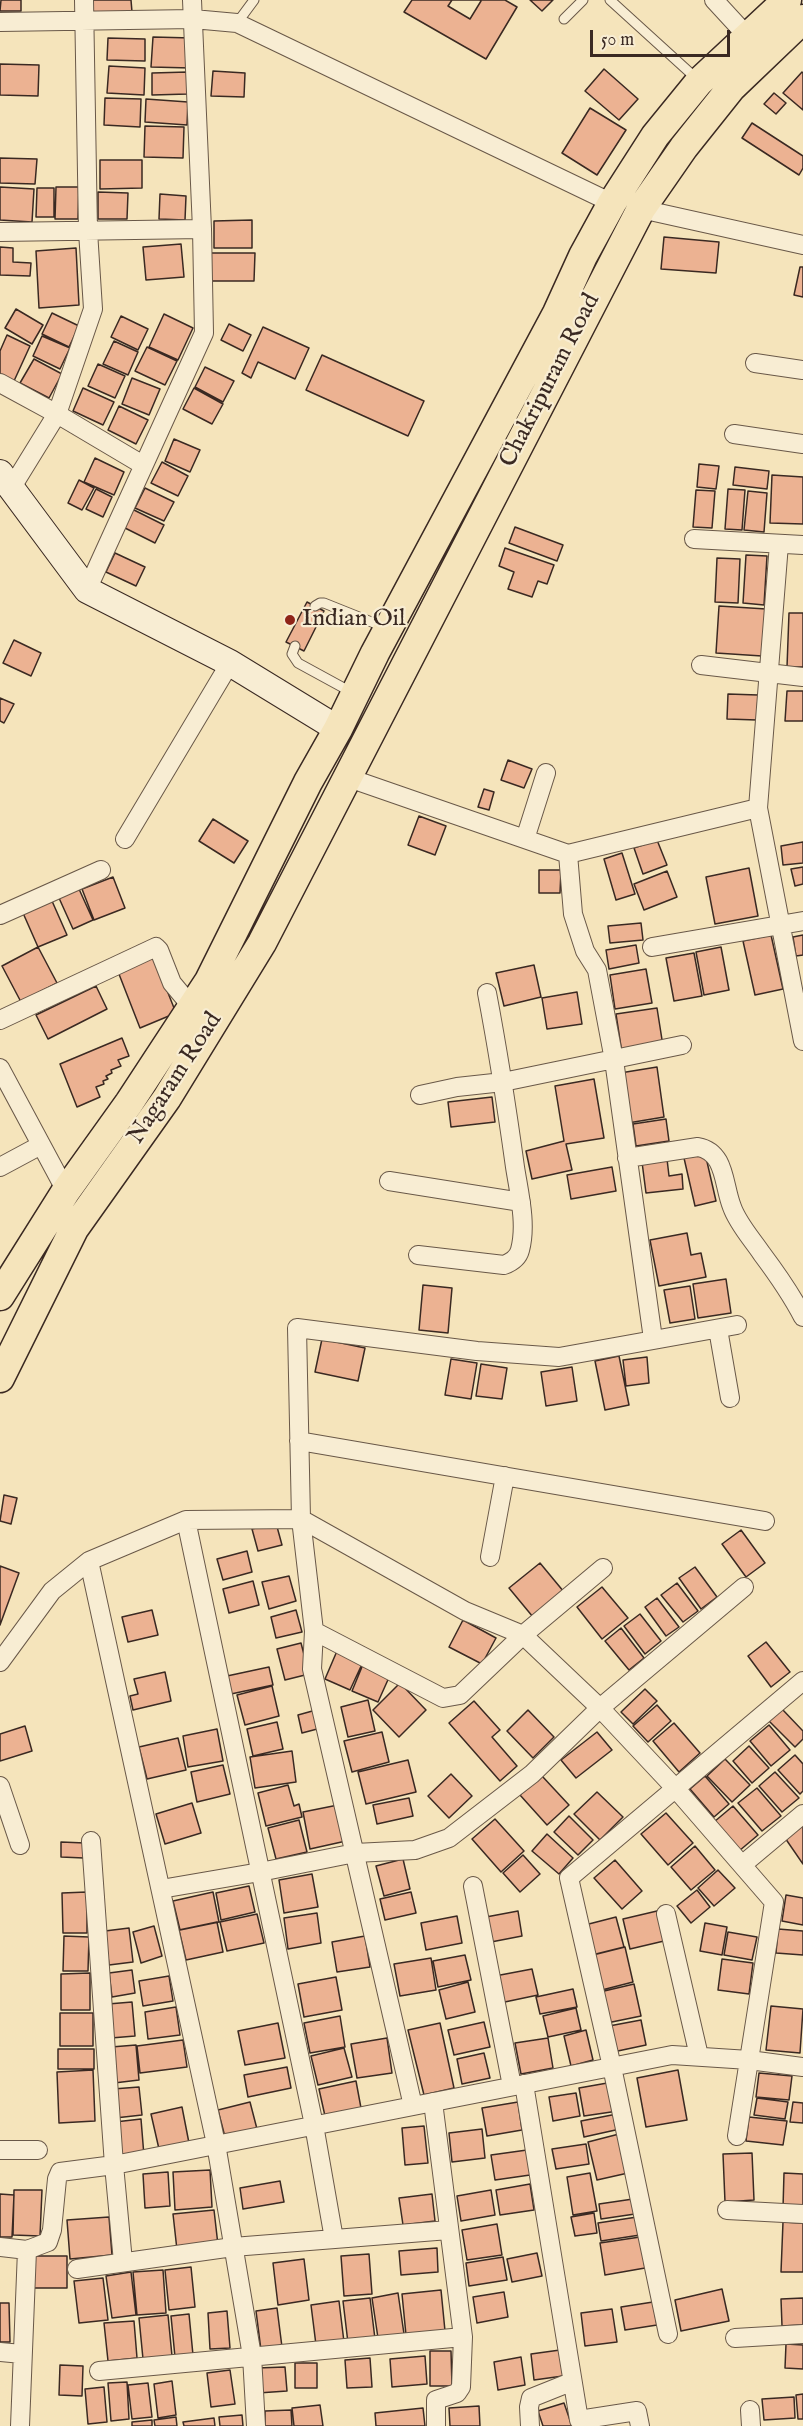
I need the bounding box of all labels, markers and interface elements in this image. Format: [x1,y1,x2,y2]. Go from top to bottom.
scale bar [593,18,732,56]
text: 50 m [601,29,634,52]
street label: Chakripuram Road [495,289,607,473]
place label: Indian Oil [302,606,406,634]
marker: Indian Oil [283,613,297,627]
street label: Nagaram Road [123,1008,229,1150]

